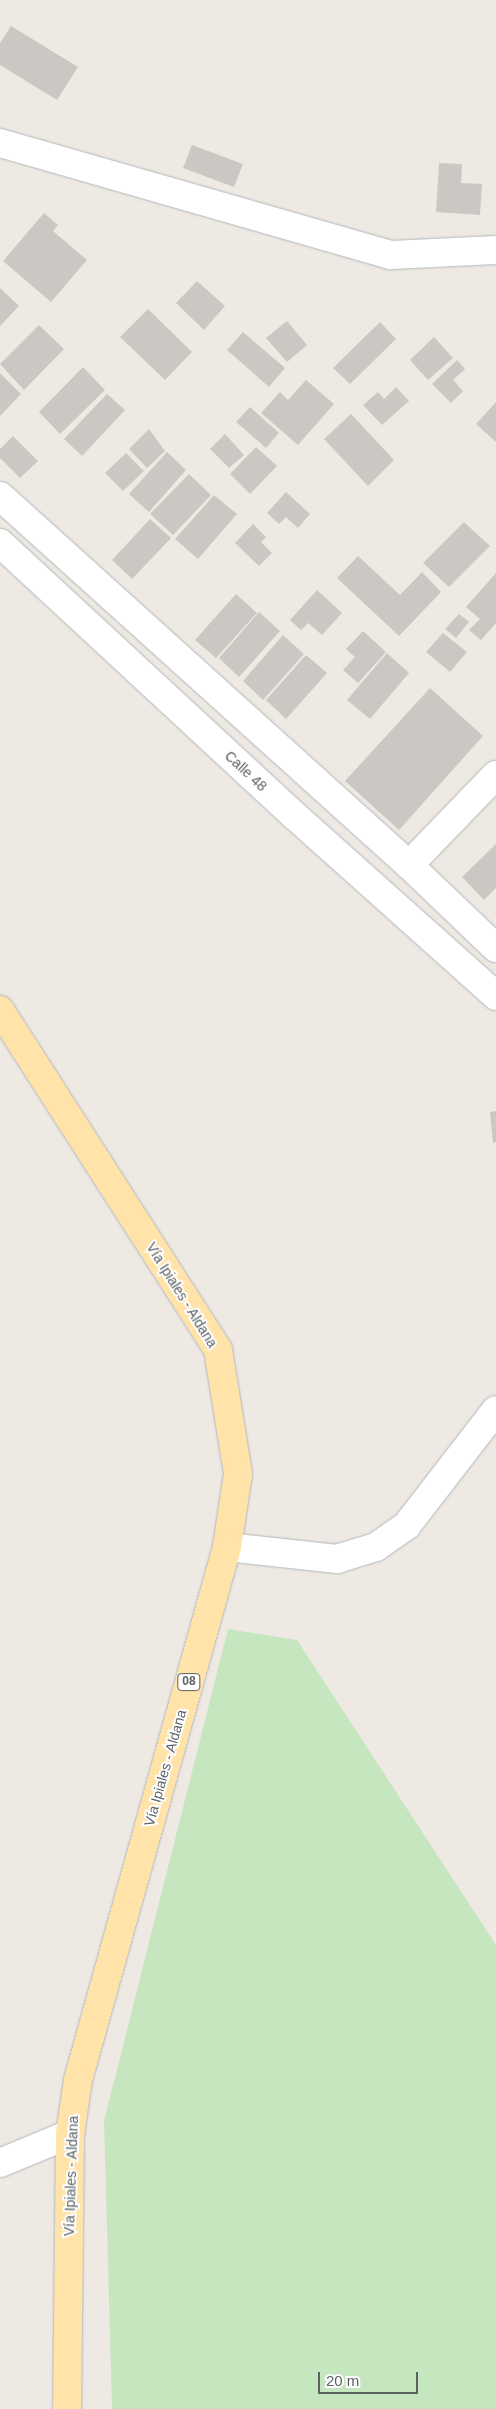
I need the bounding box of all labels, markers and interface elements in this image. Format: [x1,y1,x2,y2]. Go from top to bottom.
street label: Calle 48 [221,747,271,795]
street label: Vía Ipiales - Aldana [143,1239,221,1351]
road number: 08 [176,1672,202,1691]
street label: Vía Ipiales - Aldana [140,1707,190,1829]
street label: Vía Ipiales - Aldana [60,2115,82,2237]
scale bar [321,2362,421,2394]
text: 20 m [326,2372,359,2389]

